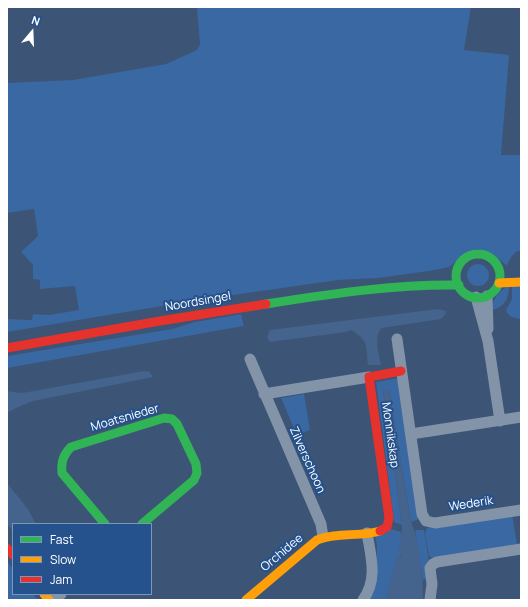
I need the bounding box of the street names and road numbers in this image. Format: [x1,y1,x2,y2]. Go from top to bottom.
street label: Noordsingel [164,289,232,315]
street label: Moatsnieder [89,401,161,435]
street label: Monnikskap [378,401,402,469]
street label: Zilverschoon [286,424,328,496]
street label: Wederik [448,493,494,515]
street label: Orchidee [258,531,306,575]

